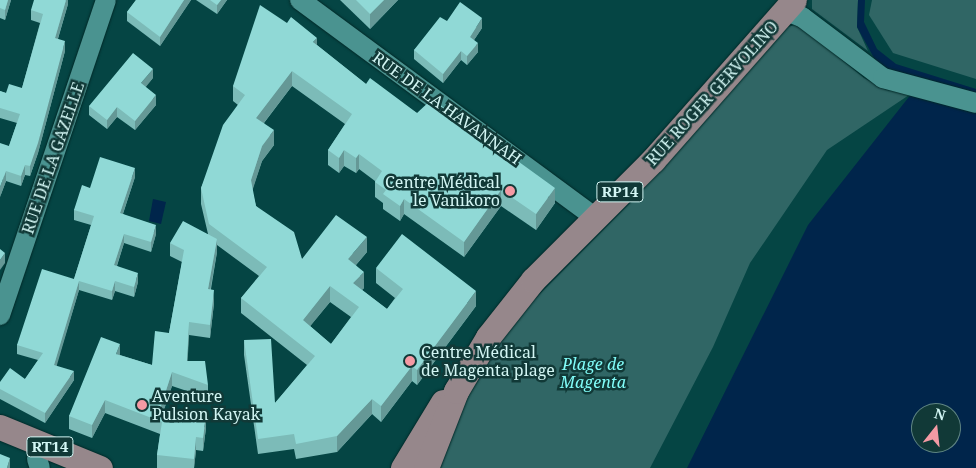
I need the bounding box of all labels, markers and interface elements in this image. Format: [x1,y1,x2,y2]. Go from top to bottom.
street label: RUE ROGER GERVOLINO [642,17,782,169]
street label: RUE DE LA HAVANNAH [369,48,525,168]
street label: RUE DE LA GAZELLE [18,80,88,236]
place label: Centre Médical le Vanikoro [385,172,500,210]
road number: RP14 [596,180,644,204]
marker: Centre Médical le Vanikoro [504,185,516,197]
place label: Centre Médical de Magenta plage [421,342,555,380]
marker: Centre Médical de Magenta plage [403,354,417,368]
park label: Plage de Magenta [560,354,626,392]
place label: Aventure Pulsion Kayak [152,386,260,424]
marker: Aventure Pulsion Kayak [136,399,148,411]
north arrow [911,403,961,453]
text: N [932,403,948,425]
road number: RT14 [26,434,74,460]

